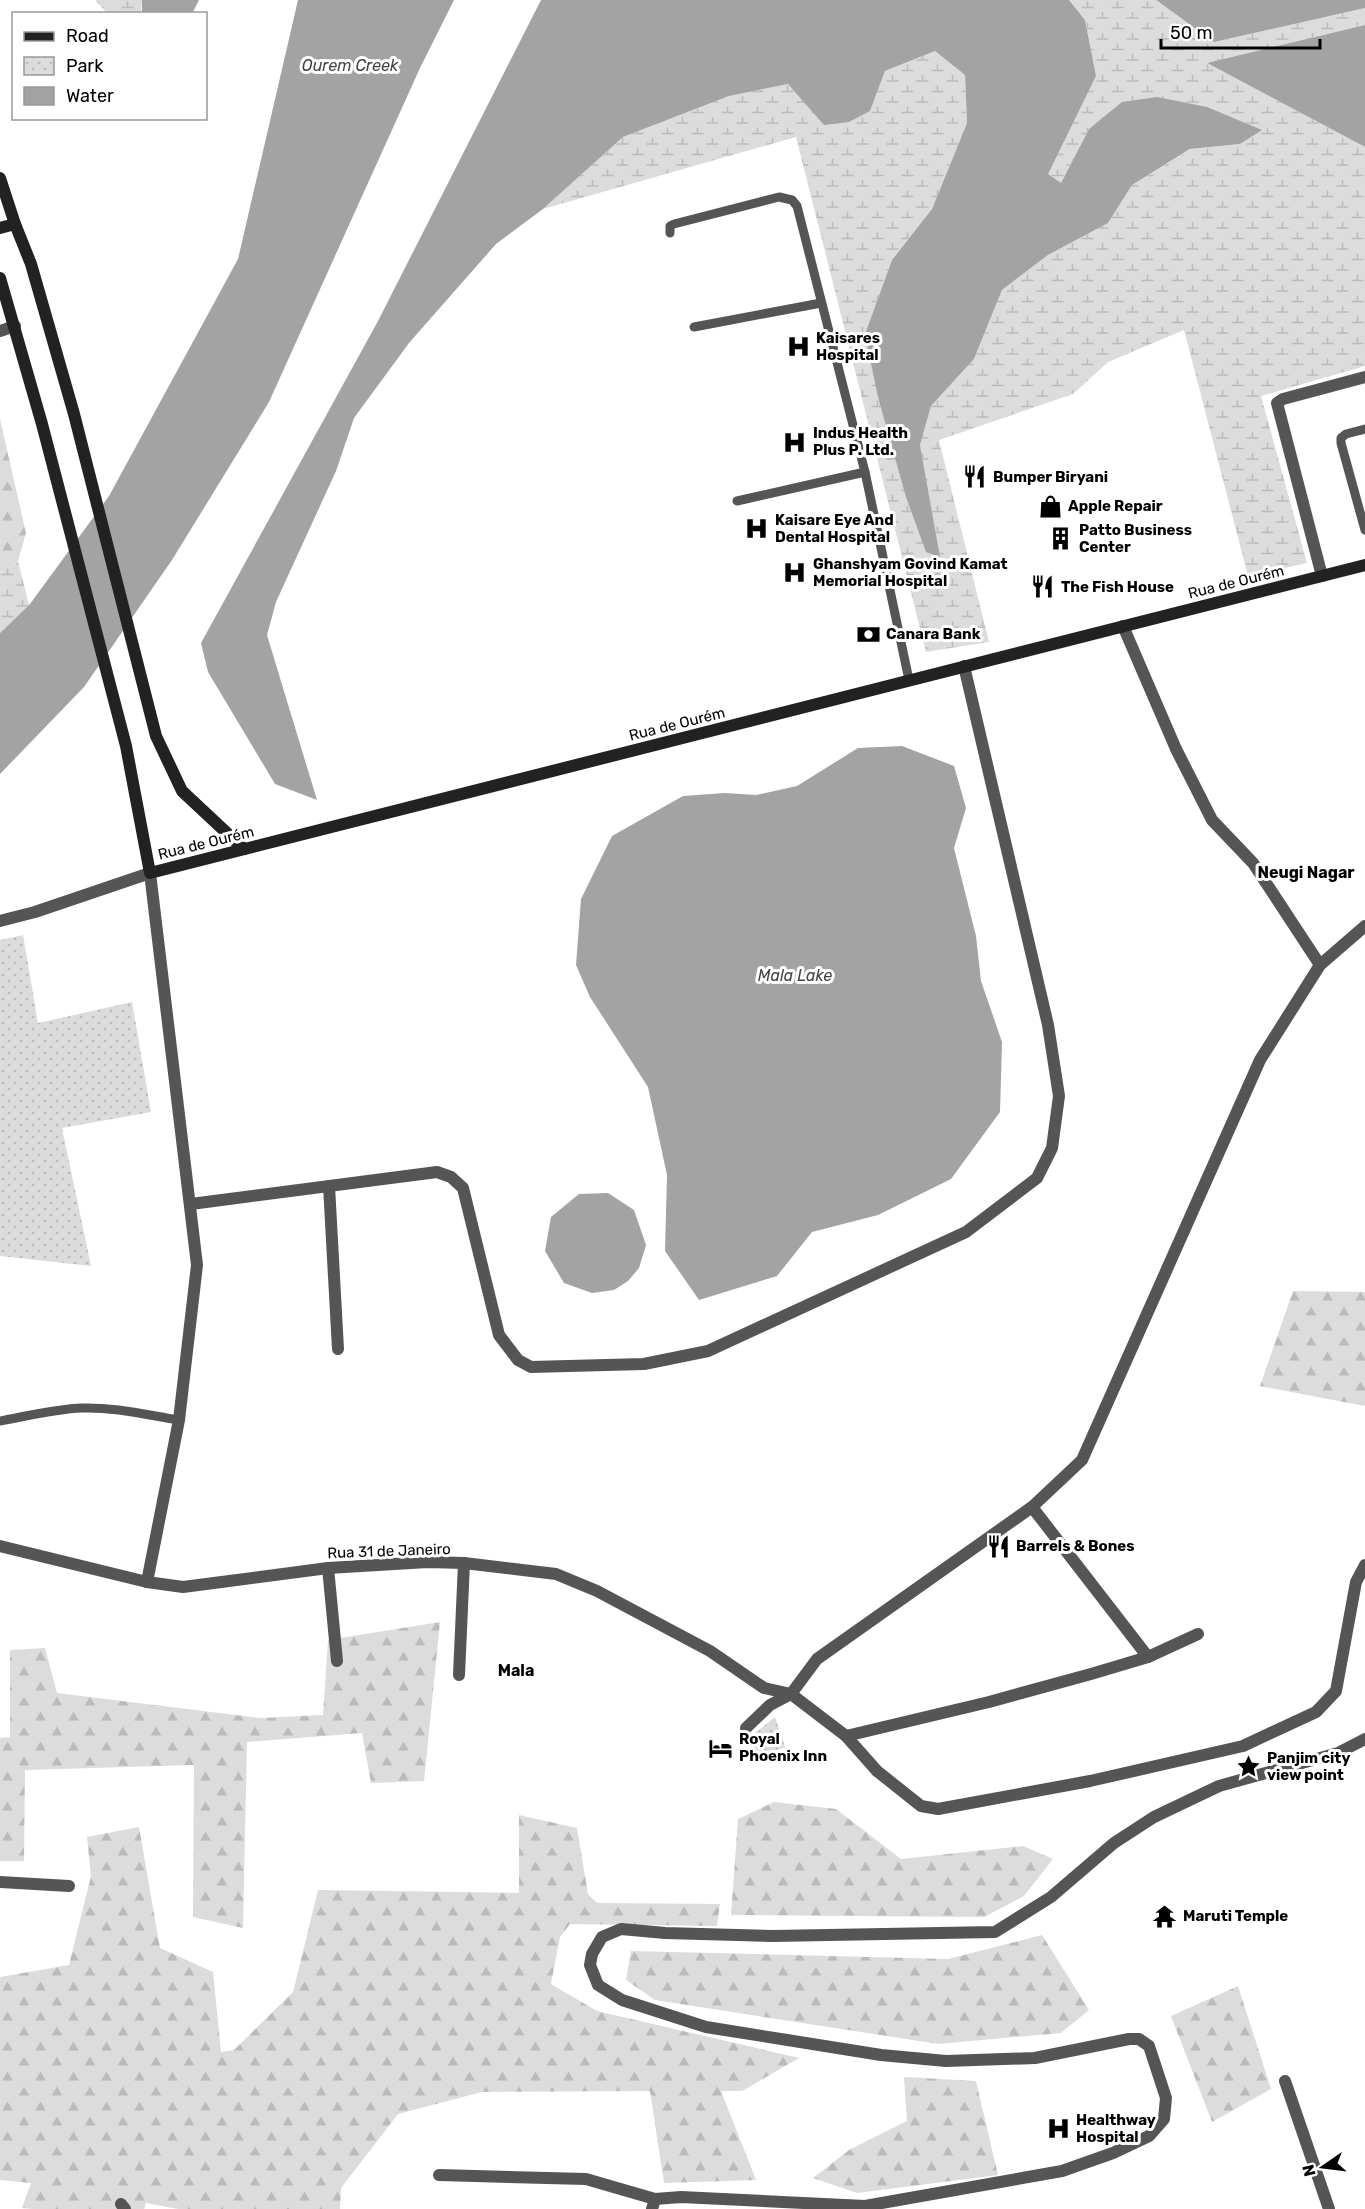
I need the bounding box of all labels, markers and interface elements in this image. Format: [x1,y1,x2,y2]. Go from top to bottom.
legend [12,12,207,120]
scale bar [1161,12,1320,50]
text: 50 m [1170,22,1213,44]
text: Road [66,25,109,47]
text: Park [66,55,104,77]
water label: Ourem Creek [302,56,399,75]
text: Water [66,85,114,107]
place label: Kaisares Hospital [816,329,880,364]
hospital icon: Kaisares Hospital [785,334,811,360]
place label: Indus Health Plus P. Ltd. [813,424,908,459]
hospital icon: Indus Health Plus P. Ltd. [782,429,808,455]
restaurant icon: Bumper Biryani [962,464,988,490]
place label: Bumper Biryani [993,468,1108,486]
shop icon: Apple Repair [1037,493,1063,519]
place label: Apple Repair [1068,497,1163,515]
place label: Kaisare Eye And Dental Hospital [775,511,894,546]
hospital icon: Kaisare Eye And Dental Hospital [744,516,770,542]
place label: Patto Business Center [1079,521,1192,556]
building icon: Patto Business Center [1048,526,1074,552]
place label: Ghanshyam Govind Kamat Memorial Hospital [813,555,1008,590]
hospital icon: Ghanshyam Govind Kamat Memorial Hospital [782,560,808,586]
street label: Rua de Ourém [1186,561,1286,603]
restaurant icon: The Fish House [1030,574,1056,600]
place label: The Fish House [1061,578,1174,596]
bank icon: Canara Bank [855,621,881,647]
place label: Canara Bank [886,625,981,643]
street label: Rua de Ourém [627,703,727,745]
street label: Rua de Ourém [156,822,256,864]
district label: Neugi Nagar [1257,863,1355,882]
water label: Mala Lake [758,966,832,985]
restaurant icon: Barrels & Bones [985,1533,1011,1559]
place label: Barrels & Bones [1016,1537,1135,1555]
street label: Rua 31 de Janeiro [327,1540,451,1562]
district label: Mala [498,1661,534,1680]
place label: Royal Phoenix Inn [739,1730,827,1765]
hotel icon: Royal Phoenix Inn [708,1735,734,1761]
place label: Panjim city view point [1267,1749,1350,1784]
place icon: Panjim city view point [1236,1754,1262,1780]
temple icon: Maruti Temple [1152,1903,1178,1929]
place label: Maruti Temple [1183,1907,1288,1925]
place label: Healthway Hospital [1076,2111,1156,2146]
hospital icon: Healthway Hospital [1045,2116,1071,2142]
north arrow [1293,2137,1353,2197]
text: N [1298,2163,1320,2178]

